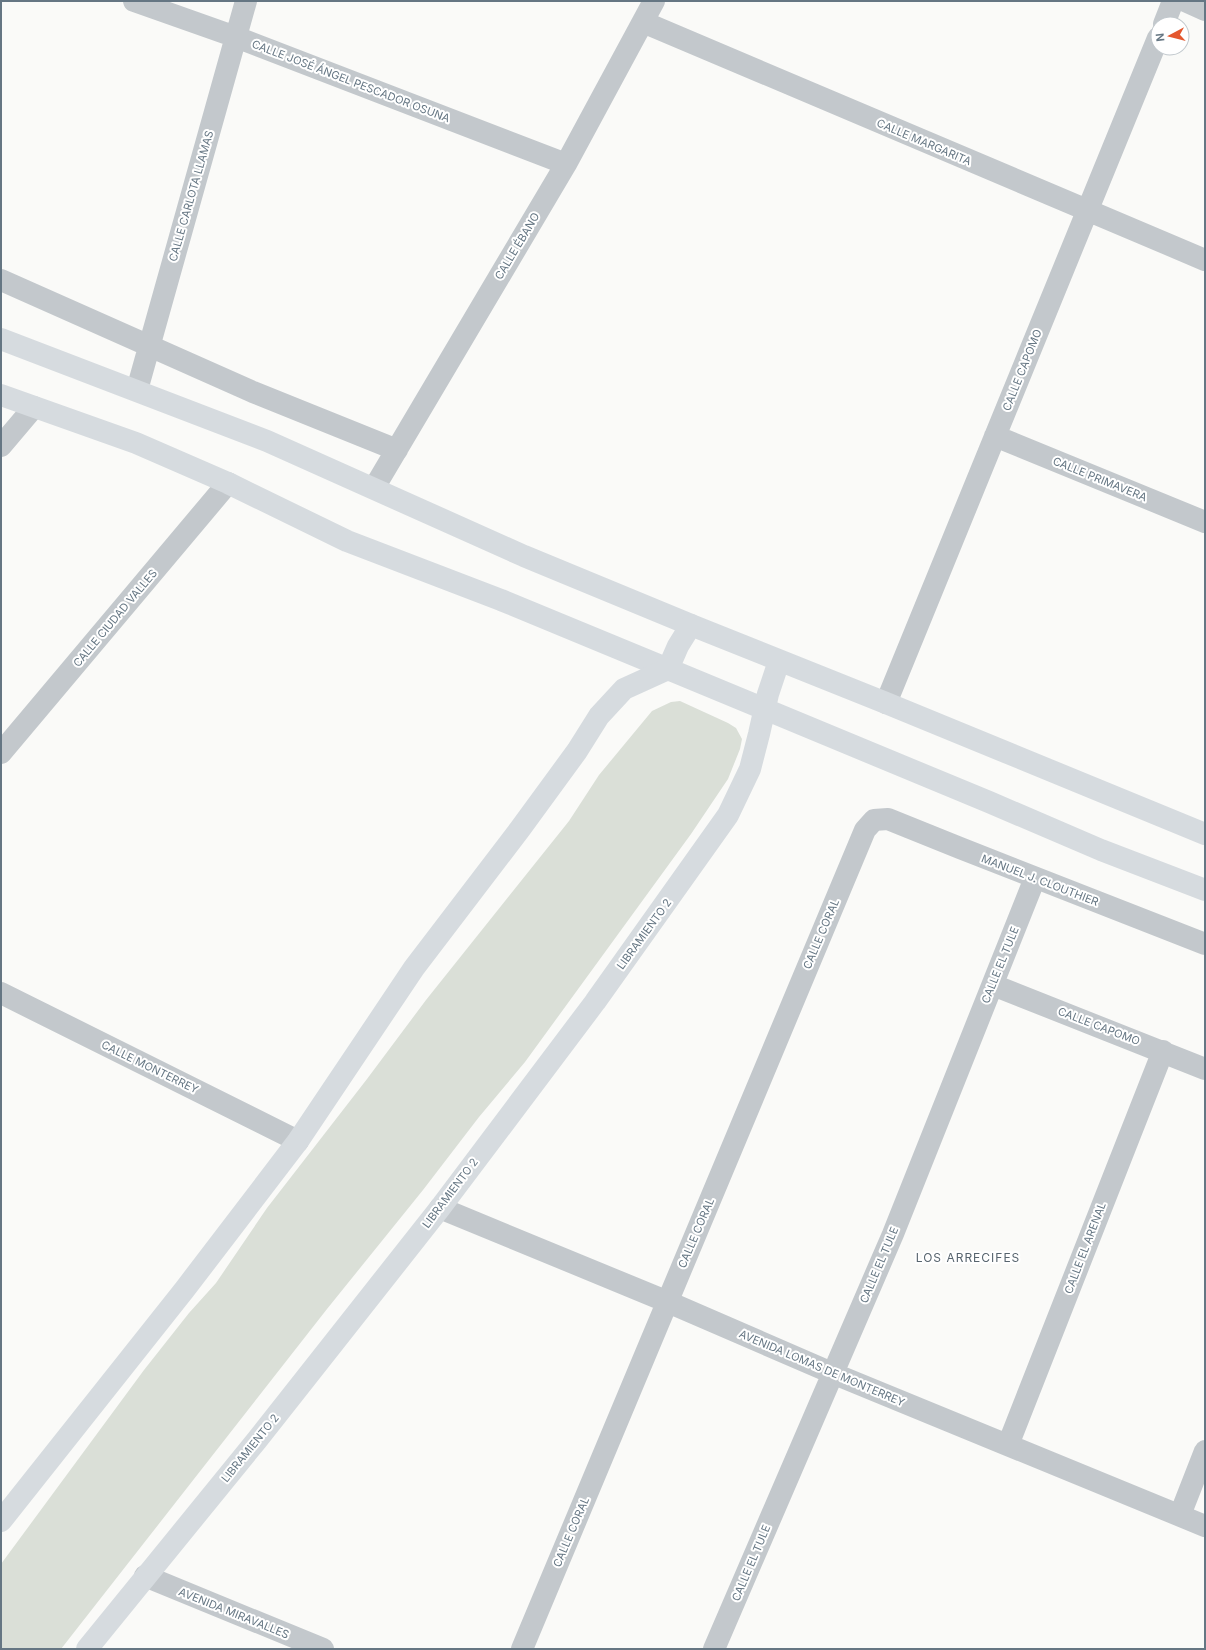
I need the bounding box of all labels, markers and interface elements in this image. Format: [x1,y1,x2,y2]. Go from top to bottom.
north arrow [1150,16,1190,56]
text: N [1153,32,1168,42]
street label: CALLE JOSÉ ÁNGEL PESCADOR OSUNA [250,37,452,126]
street label: CALLE MARGARITA [875,116,974,168]
street label: CALLE CARLOTA LLAMAS [166,129,216,263]
street label: CALLE ÉBANO [492,210,542,282]
street label: CALLE CAPOMO [999,327,1045,413]
street label: CALLE PRIMAVERA [1051,454,1149,504]
street label: CALLE CIUDAD VALLES [70,566,160,670]
street label: MANUEL J. CLOUTHIER [979,851,1101,909]
street label: LIBRAMIENTO 2 [614,896,674,972]
street label: CALLE CORAL [800,897,842,971]
street label: CALLE EL TULE [978,925,1022,1005]
street label: CALLE CAPOMO [1056,1004,1142,1048]
street label: CALLE MONTERREY [99,1037,201,1097]
street label: LIBRAMIENTO 2 [419,1155,481,1231]
street label: CALLE CORAL [675,1196,717,1270]
street label: CALLE EL ARENAL [1061,1200,1109,1296]
street label: CALLE EL TULE [857,1225,901,1305]
district label: LOS ARRECIFES [916,1250,1020,1265]
street label: AVENIDA LOMAS DE MONTERREY [737,1327,907,1410]
street label: LIBRAMIENTO 2 [218,1411,282,1485]
street label: CALLE CORAL [550,1495,592,1569]
street label: CALLE EL TULE [729,1523,773,1603]
street label: AVENIDA MIRAVALLES [177,1584,291,1642]

